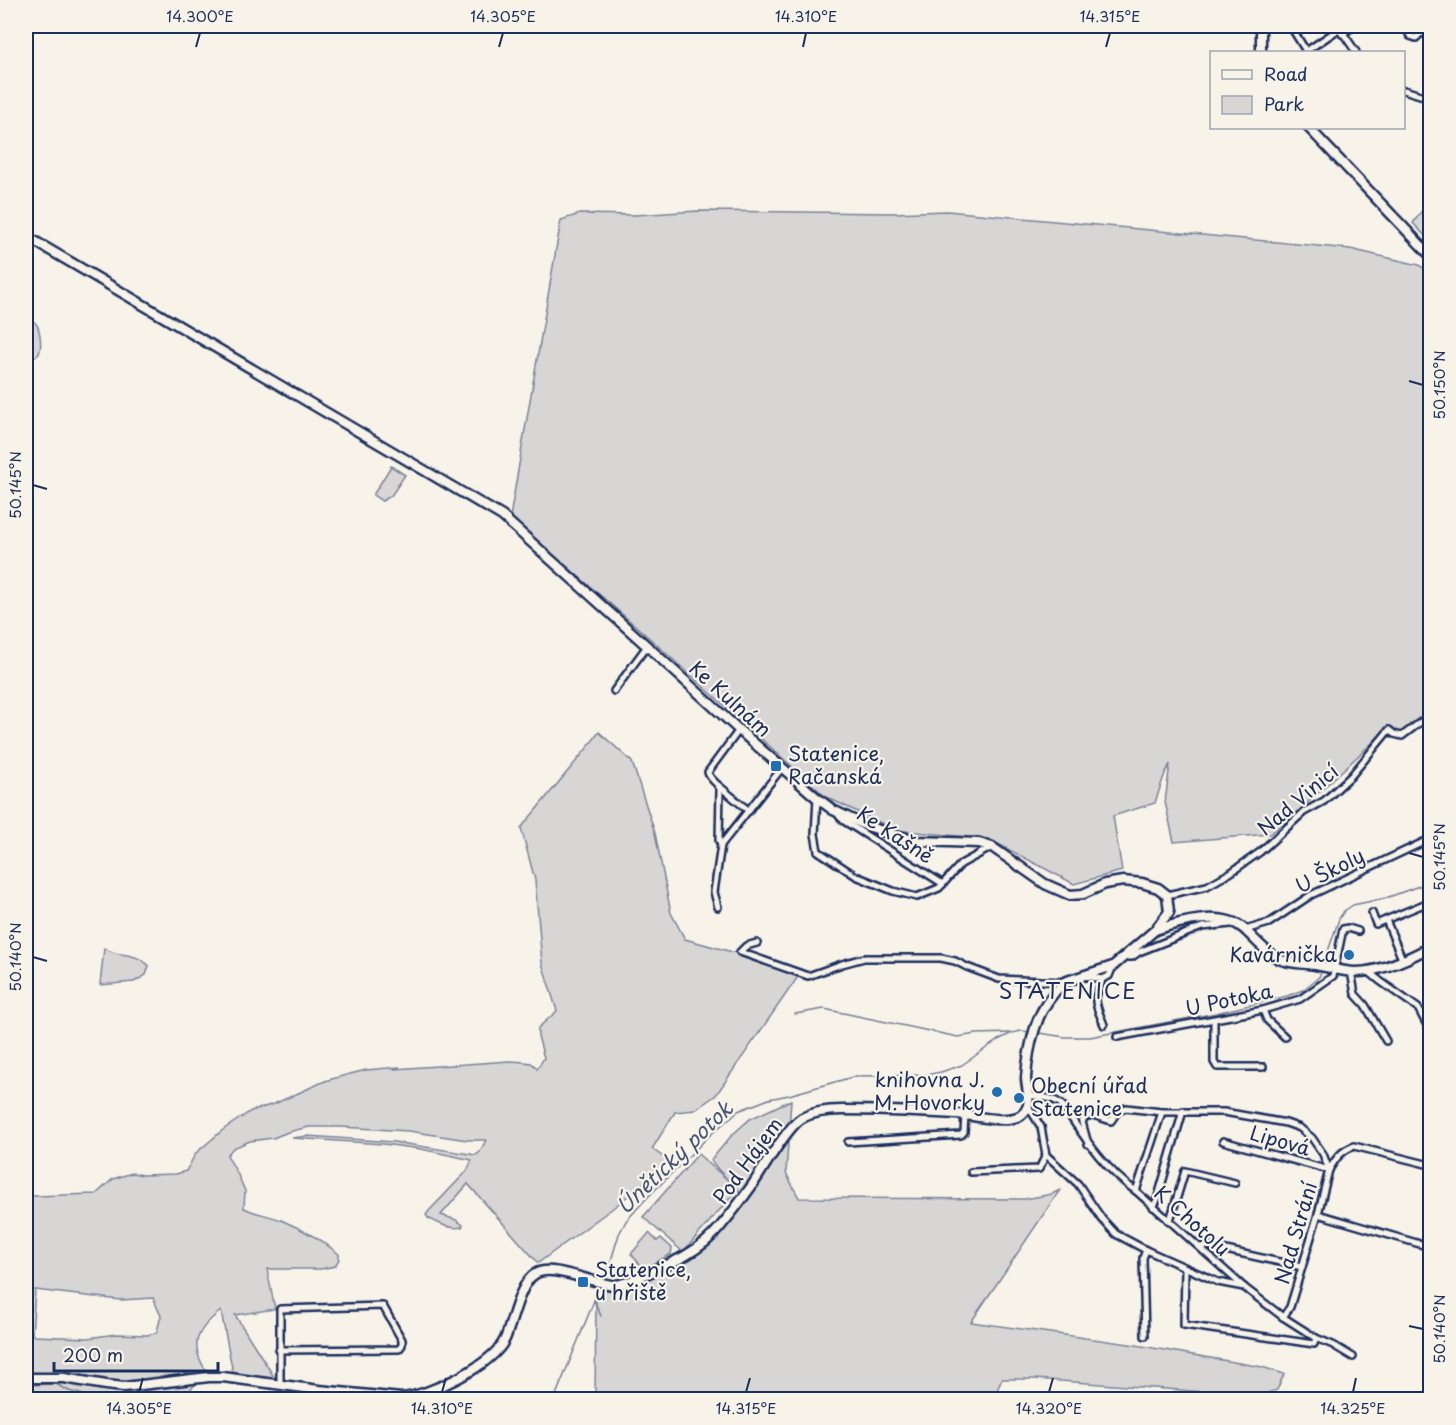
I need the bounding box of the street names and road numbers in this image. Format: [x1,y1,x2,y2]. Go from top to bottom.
street label: Ke Kulnám [683,653,779,744]
street label: Nad Vinicí [1250,756,1345,842]
street label: Ke Kašně [851,798,940,870]
street label: U Školy [1290,840,1369,900]
street label: U Potoka [1182,975,1276,1023]
street label: Pod Hájem [705,1110,789,1210]
street label: Lipová [1247,1117,1315,1163]
street label: K Chotolu [1148,1178,1237,1263]
street label: Nad Strání [1266,1178,1324,1287]

